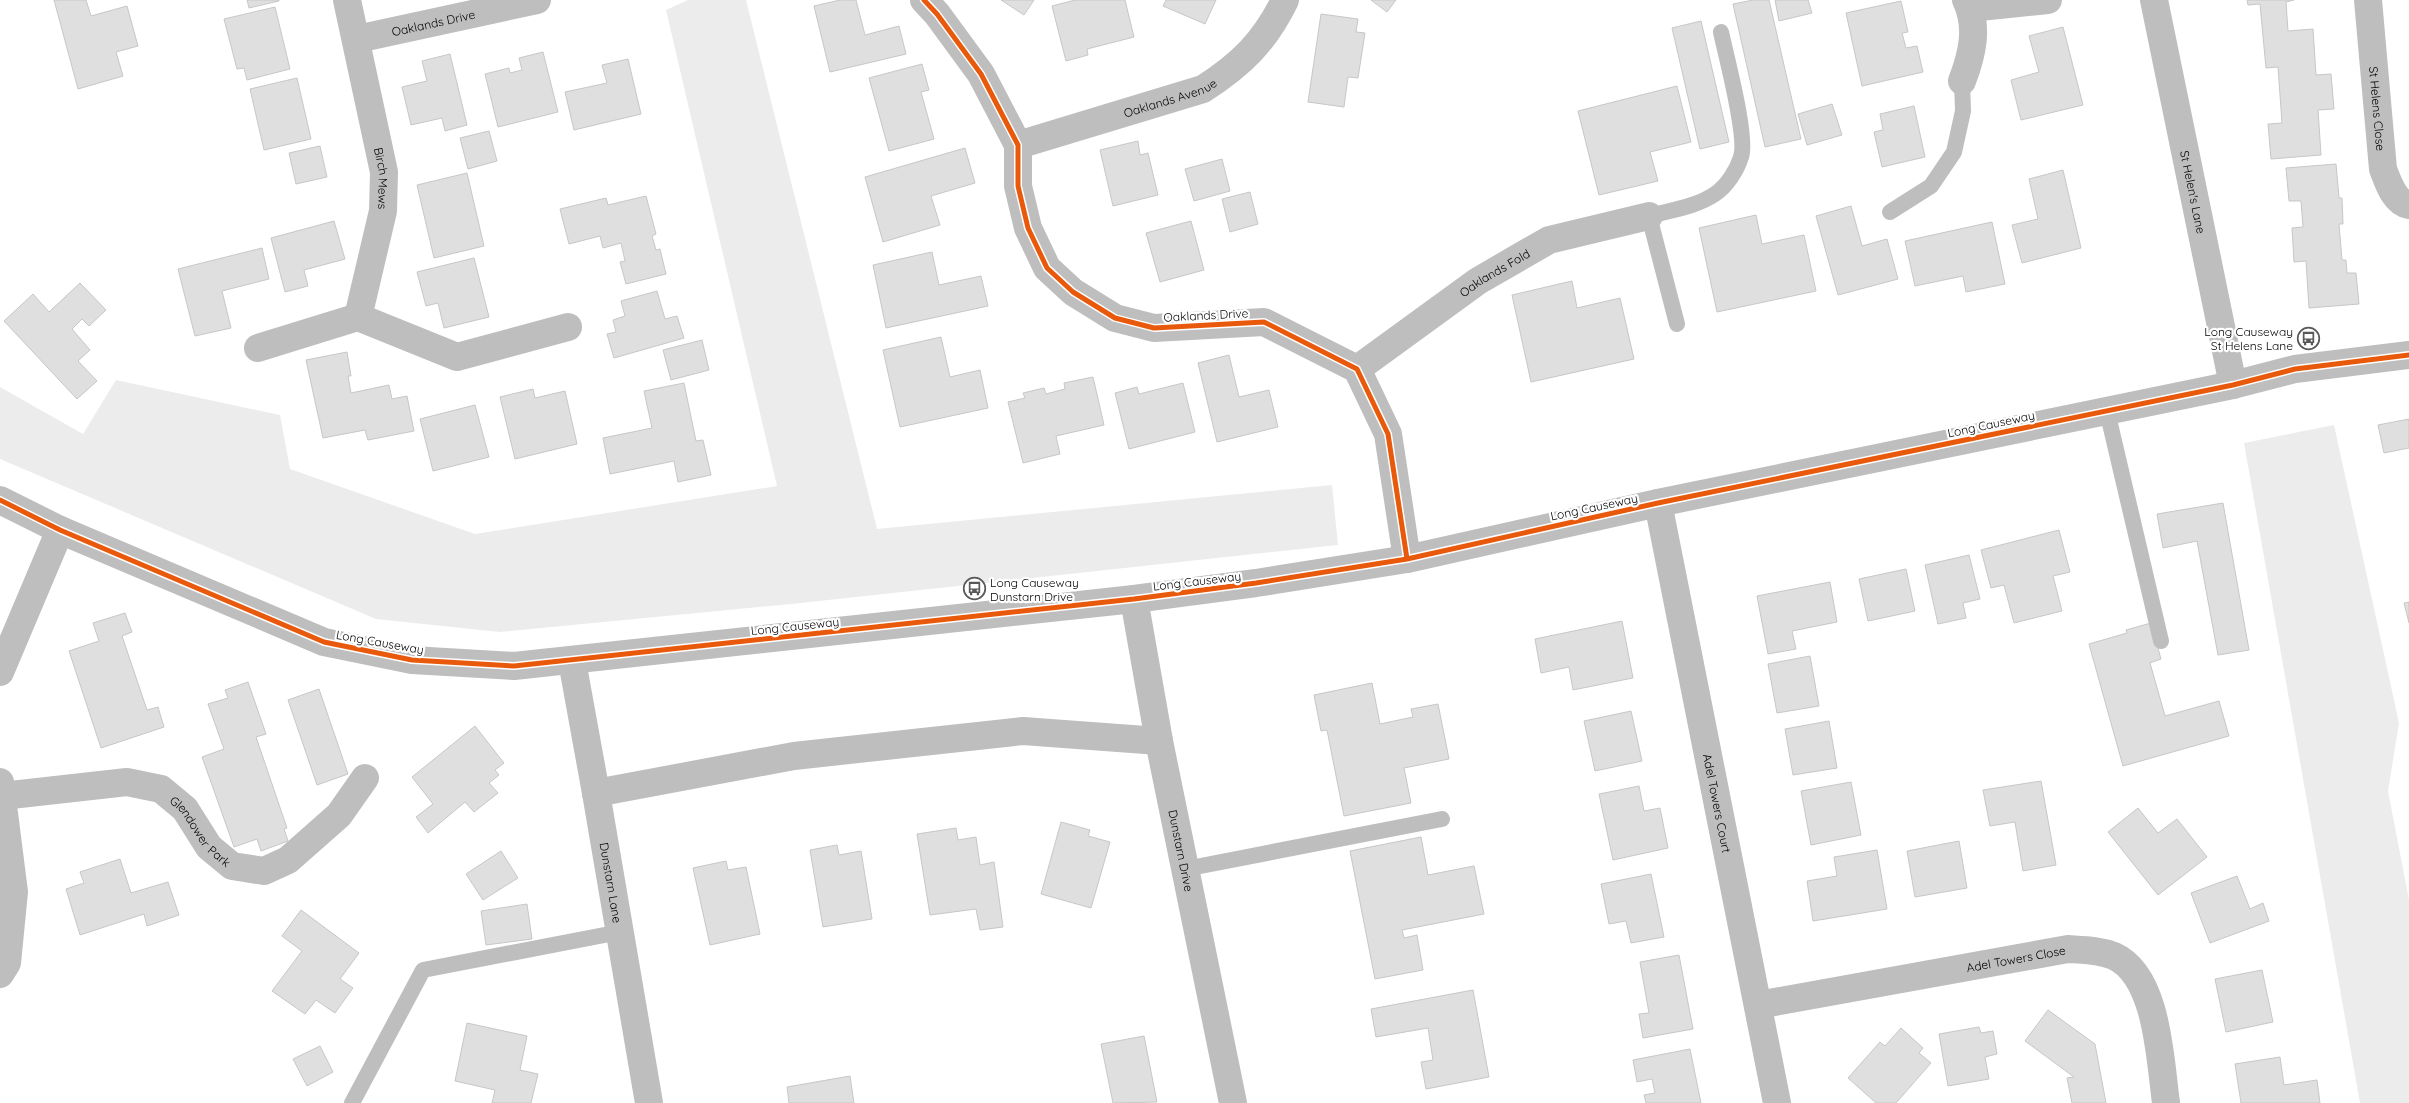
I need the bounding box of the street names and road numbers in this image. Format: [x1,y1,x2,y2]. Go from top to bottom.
street label: Oaklands Drive [390,6,477,39]
street label: St Helens Close [2366,66,2389,152]
street label: Oaklands Avenue [1122,75,1219,120]
street label: Birch Mews [371,146,392,210]
street label: St Helen's Lane [2178,149,2209,235]
street label: Oaklands Fold [1456,245,1532,300]
street label: Oaklands Drive [1163,305,1249,325]
street label: Long Causeway [1946,407,2036,441]
street label: Long Causeway [1549,490,1639,524]
street label: Long Causeway [1152,568,1242,594]
street label: Long Causeway [750,614,840,638]
street label: Long Causeway [335,627,425,657]
street label: Adel Towers Court [1700,752,1735,854]
street label: Glendower Park [167,792,234,870]
street label: Dunstarn Drive [1166,808,1197,893]
street label: Dunstarn Lane [597,841,626,924]
street label: Adel Towers Close [1965,942,2067,975]

